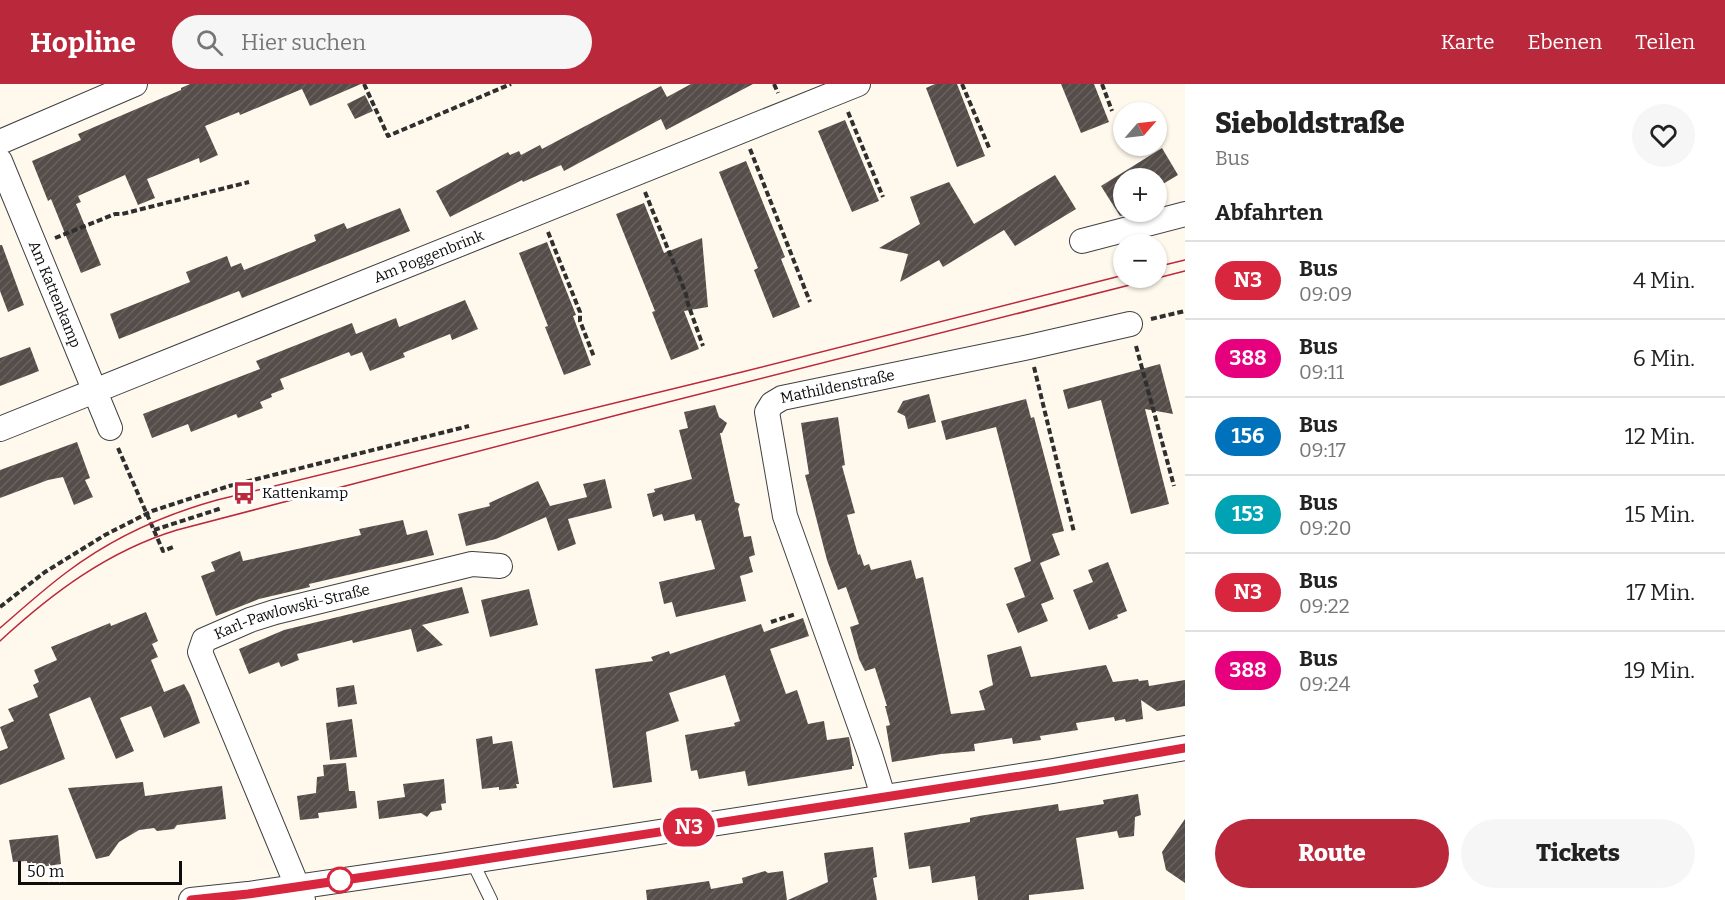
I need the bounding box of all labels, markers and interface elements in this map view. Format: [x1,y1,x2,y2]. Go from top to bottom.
search box [172,15,592,69]
text: Hopline [30,26,136,59]
icon: search [193,26,226,59]
text: Hier suchen [241,29,366,56]
text: Karte [1441,29,1494,55]
text: Ebenen [1527,29,1602,55]
text: Teilen [1635,29,1695,55]
north arrow [1113,102,1167,156]
map controls [1113,102,1167,288]
button: heart [1632,104,1695,167]
text: Sieboldstraße [1215,107,1405,140]
text: Bus [1215,146,1250,170]
button: + [1113,168,1167,222]
text: Abfahrten [1215,199,1323,226]
street label: Am Poggenbrink [371,226,487,287]
button: − [1113,234,1167,288]
street label: Am Kattenkamp [25,238,85,350]
text: Bus [1299,255,1338,282]
text: N3 [1234,267,1262,293]
text: 4 Min. [1633,267,1695,294]
text: 09:09 [1299,282,1352,306]
text: Bus [1299,333,1338,360]
text: 388 [1229,345,1267,371]
text: 6 Min. [1633,345,1695,372]
text: 09:11 [1299,360,1344,384]
street label: Mathildenstraße [779,366,896,407]
text: Bus [1299,411,1338,438]
text: 156 [1232,423,1264,449]
text: 12 Min. [1625,423,1695,450]
text: 09:17 [1299,438,1346,462]
bus stop icon: Kattenkamp [231,480,257,506]
place label: Kattenkamp [262,484,348,502]
text: Bus [1299,489,1338,516]
text: 153 [1232,501,1264,527]
text: 15 Min. [1625,501,1695,528]
text: 09:20 [1299,516,1351,540]
text: Bus [1299,567,1338,594]
text: N3 [1234,579,1262,605]
text: 17 Min. [1626,579,1695,606]
street label: Karl-Pawlowski-Straße [211,580,372,643]
text: 09:22 [1299,594,1350,618]
text: Bus [1299,645,1338,672]
text: 388 [1229,657,1267,683]
text: 19 Min. [1624,657,1695,684]
text: 09:24 [1299,672,1350,696]
line badge: N3 [662,808,716,846]
text: N3 [675,814,703,840]
button: Route [1215,819,1449,888]
button: Tickets [1461,819,1695,888]
scale bar [18,858,182,886]
text: 50 m [27,862,64,881]
unlabelled marker [327,867,353,893]

